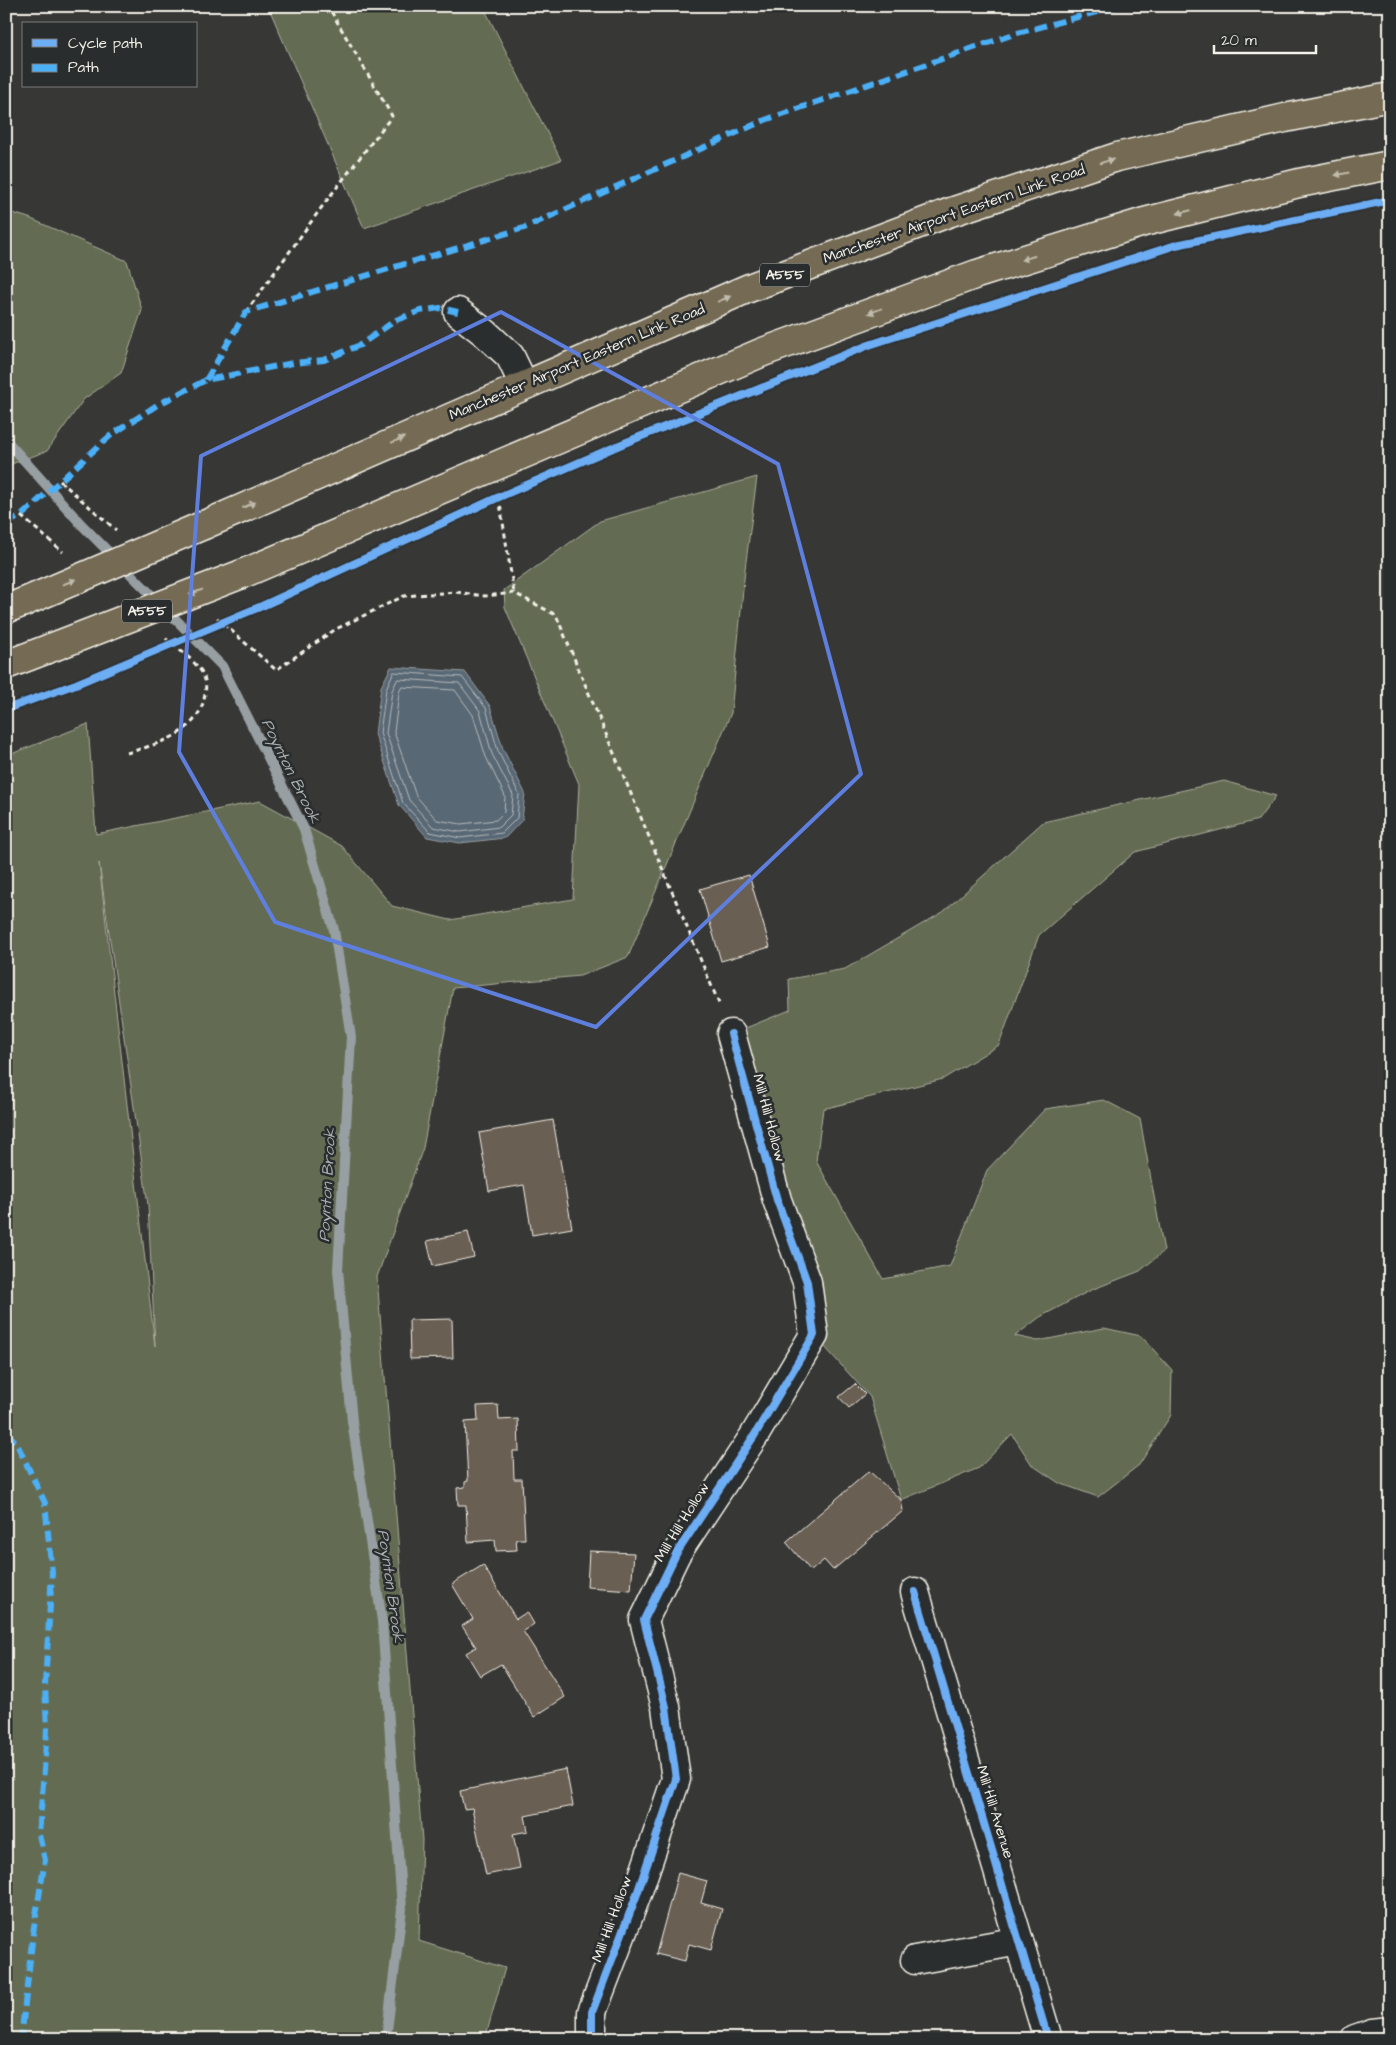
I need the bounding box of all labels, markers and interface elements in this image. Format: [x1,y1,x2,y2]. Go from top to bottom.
legend [22,22,198,88]
scale bar [1214,22,1316,54]
text: 20 m [1221,30,1257,51]
text: Cycle path [68,33,143,55]
text: Path [68,57,99,78]
one-way arrow [1099,156,1114,164]
street label: Manchester Airport Eastern Link Road [820,159,1088,269]
one-way arrow [1334,170,1350,178]
one-way arrow [1176,208,1191,216]
one-way arrow [1021,255,1036,263]
road number: A555 [760,264,810,286]
one-way arrow [716,294,731,302]
street label: Manchester Airport Eastern Link Road [446,298,708,426]
one-way arrow [867,308,882,315]
one-way arrow [391,435,405,443]
one-way arrow [242,500,256,508]
one-way arrow [62,578,76,586]
one-way arrow [189,588,204,596]
road number: A555 [122,600,172,622]
water label: Poynton Brook [255,715,326,828]
street label: Mill Hill Hollow [747,1072,791,1164]
water label: Poynton Brook [313,1126,342,1242]
street label: Mill Hill Hollow [649,1478,715,1566]
water label: Poynton Brook [371,1528,410,1645]
street label: Mill Hill Avenue [971,1763,1019,1861]
street label: Mill Hill Hollow [587,1873,637,1965]

